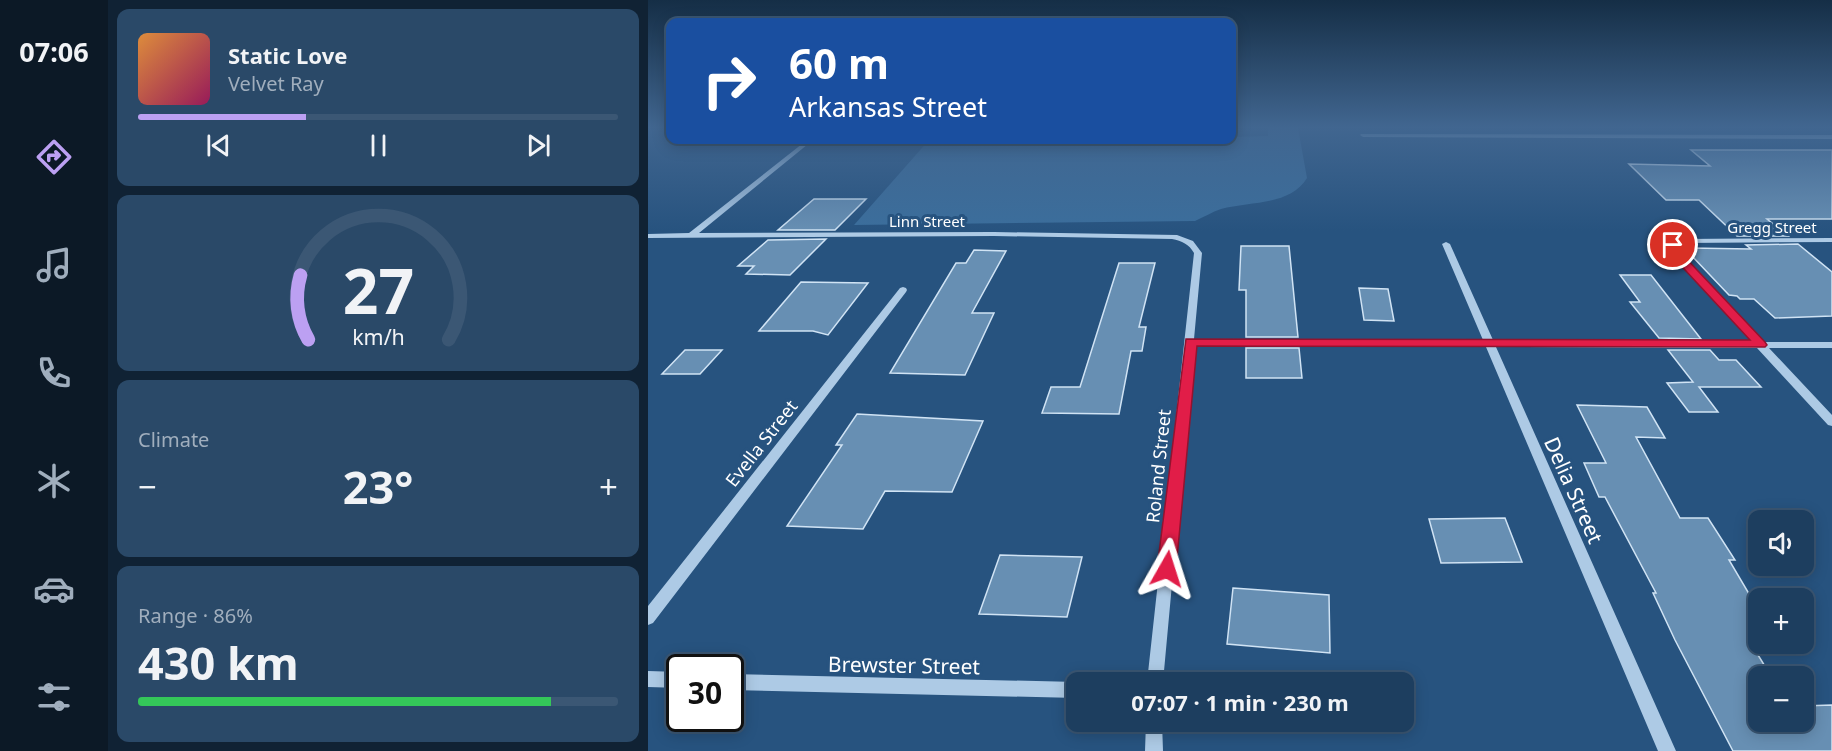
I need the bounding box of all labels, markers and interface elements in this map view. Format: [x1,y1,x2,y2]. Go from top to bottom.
text: 07:06 [19,33,89,70]
text: 60 m [789,34,889,91]
text: Static Love [228,40,347,70]
icon: right [690,42,768,120]
text: Velvet Ray [228,70,324,97]
text: Arkansas Street [789,88,987,125]
icon: previous [202,129,235,162]
icon: pause [362,129,395,162]
icon: next [522,129,555,162]
icon: directions [33,136,75,178]
street label: Linn Street [889,211,966,231]
street label: Gregg Street [1727,217,1817,237]
pin [1647,219,1698,270]
icon: arrive [1656,228,1689,261]
icon: music [33,244,75,286]
text: 27 [342,247,414,332]
text: km/h [352,322,404,351]
icon: phone [33,352,75,394]
street label: Evella Street [720,394,803,491]
street label: Roland Street [1140,408,1176,524]
text: Climate [138,426,209,453]
street label: Delia Street [1538,432,1610,548]
text: 23° [343,456,413,517]
icon: climate [33,460,75,502]
text: − [138,464,157,509]
text: + [599,464,618,509]
map controls [1748,510,1814,732]
button: sound [1748,510,1814,576]
position arrow [1135,537,1199,601]
icon: car [33,568,75,610]
button: + [1748,588,1814,654]
text: Range · 86% [138,602,253,629]
text: 430 km [138,632,299,693]
street label: Brewster Street [828,650,981,680]
speed limit sign: 30 [666,654,744,732]
button: − [1748,666,1814,732]
icon: filters [33,676,75,718]
text: 07:07 · 1 min · 230 m [1131,687,1349,717]

